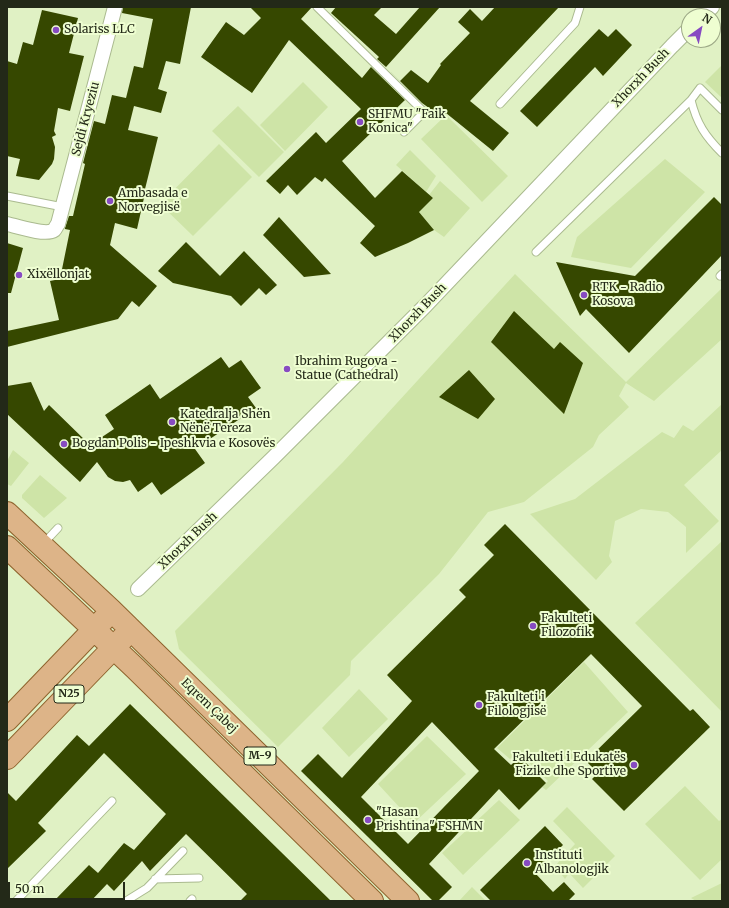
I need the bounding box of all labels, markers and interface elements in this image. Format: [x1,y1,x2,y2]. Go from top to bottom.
north arrow [681,8,721,48]
text: N [700,11,714,27]
place label: Solariss LLC [64,23,135,37]
marker: Solariss LLC [51,25,61,35]
street label: Xhorxh Bush [609,46,673,110]
street label: Sejdi Kryeziu [69,80,103,158]
place label: SHFMU "Faik Konica" [368,108,446,136]
marker: SHFMU "Faik Konica" [355,117,365,127]
place label: Ambasada e Norvegjisë [118,187,188,215]
marker: Ambasada e Norvegjisë [105,196,115,206]
place label: Xixëllonjat [27,268,89,282]
marker: Xixëllonjat [14,270,24,280]
street label: Xhorxh Bush [386,281,450,345]
place label: RTK - Radio Kosova [592,281,663,309]
marker: RTK - Radio Kosova [579,290,589,300]
place label: Ibrahim Rugova - Statue (Cathedral) [295,355,398,383]
marker: Ibrahim Rugova - Statue (Cathedral) [282,364,292,374]
place label: Katedralja Shën Nënë Tereza [180,408,270,436]
marker: Katedralja Shën Nënë Tereza [167,417,177,427]
place label: Bogdan Polis - Ipeshkvia e Kosovës [72,437,275,451]
marker: Bogdan Polis - Ipeshkvia e Kosovës [59,439,69,449]
street label: Xhorxh Bush [156,509,220,573]
place label: Fakulteti Filozofik [541,612,592,640]
marker: Fakulteti Filozofik [528,621,538,631]
street label: Eqrem Çabej [178,676,240,736]
road number: N25 [54,685,84,703]
place label: Fakulteti i Filologjisë [487,691,546,719]
marker: Fakulteti i Filologjisë [474,700,484,710]
road number: M-9 [244,747,276,765]
place label: Fakulteti i Edukatës Fizike dhe Sportive [512,751,626,779]
marker: Fakulteti i Edukatës Fizike dhe Sportive [629,760,639,770]
place label: "Hasan Prishtina" FSHMN [376,806,483,834]
marker: "Hasan Prishtina" FSHMN [363,815,373,825]
place label: Instituti Albanologjik [535,849,609,877]
marker: Instituti Albanologjik [522,858,532,868]
scale bar [10,874,127,900]
text: 50 m [15,881,44,896]

